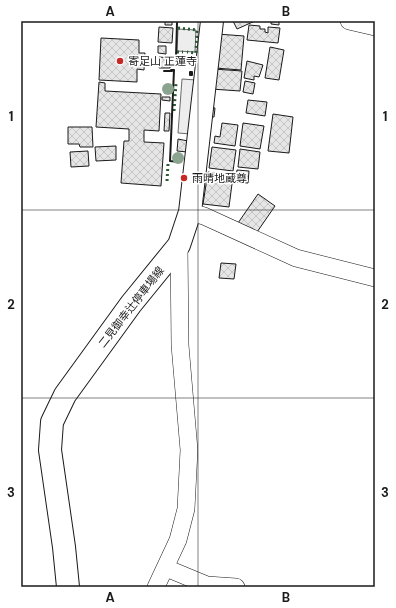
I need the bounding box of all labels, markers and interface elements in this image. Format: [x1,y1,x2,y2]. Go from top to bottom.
text: A [105,3,115,20]
text: B [282,3,290,20]
place label: 寄足山 正蓮寺 [128,54,197,68]
marker: 寄足山 正蓮寺 [115,56,125,66]
text: 1 [9,108,13,125]
text: 1 [383,108,387,125]
place label: 雨晴地蔵尊 [192,171,247,185]
marker: 雨晴地蔵尊 [179,173,189,183]
street label: 二見御幸辻停車場線 [95,264,167,350]
text: 2 [7,296,15,313]
text: 2 [381,296,389,313]
text: 3 [7,484,15,501]
text: 3 [381,484,389,501]
text: A [105,589,115,606]
text: B [282,589,290,606]

